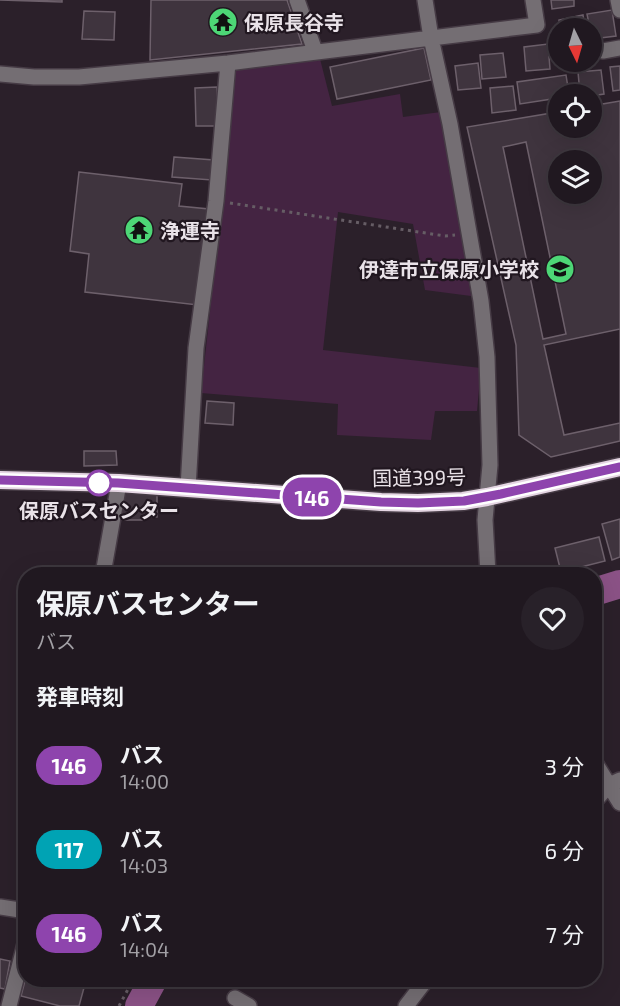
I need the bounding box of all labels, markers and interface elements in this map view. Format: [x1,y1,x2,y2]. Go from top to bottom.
temple icon: 保原長谷寺 [207,6,239,38]
place label: 保原長谷寺 [244,10,344,34]
north arrow [548,18,602,72]
map controls [548,18,602,204]
button: locate [548,84,602,138]
button: layers [548,150,602,204]
temple icon: 浄運寺 [123,214,155,246]
place label: 浄運寺 [160,218,220,242]
school or university icon: 伊達市立保原小学校 [544,253,576,285]
place label: 伊達市立保原小学校 [359,257,539,281]
street label: 国道399号 [372,464,466,490]
marker: 保原バスセンター [86,470,112,496]
line badge: 146 [278,478,346,516]
text: 146 [295,485,329,510]
place label: 保原バスセンター [19,498,179,522]
text: 保原バスセンター [36,586,260,620]
button: heart [521,587,584,650]
text: バス [36,629,76,653]
text: 発車時刻 [36,683,124,709]
text: バス [120,741,164,767]
text: 146 [52,753,86,778]
text: 3 分 [545,753,584,779]
text: 14:00 [120,769,169,793]
text: バス [120,825,164,851]
text: 117 [54,837,84,862]
text: 6 分 [545,837,584,863]
text: 14:03 [120,853,168,877]
text: バス [120,909,164,935]
text: 146 [52,921,86,946]
text: 7 分 [546,921,584,947]
text: 14:04 [120,937,169,961]

